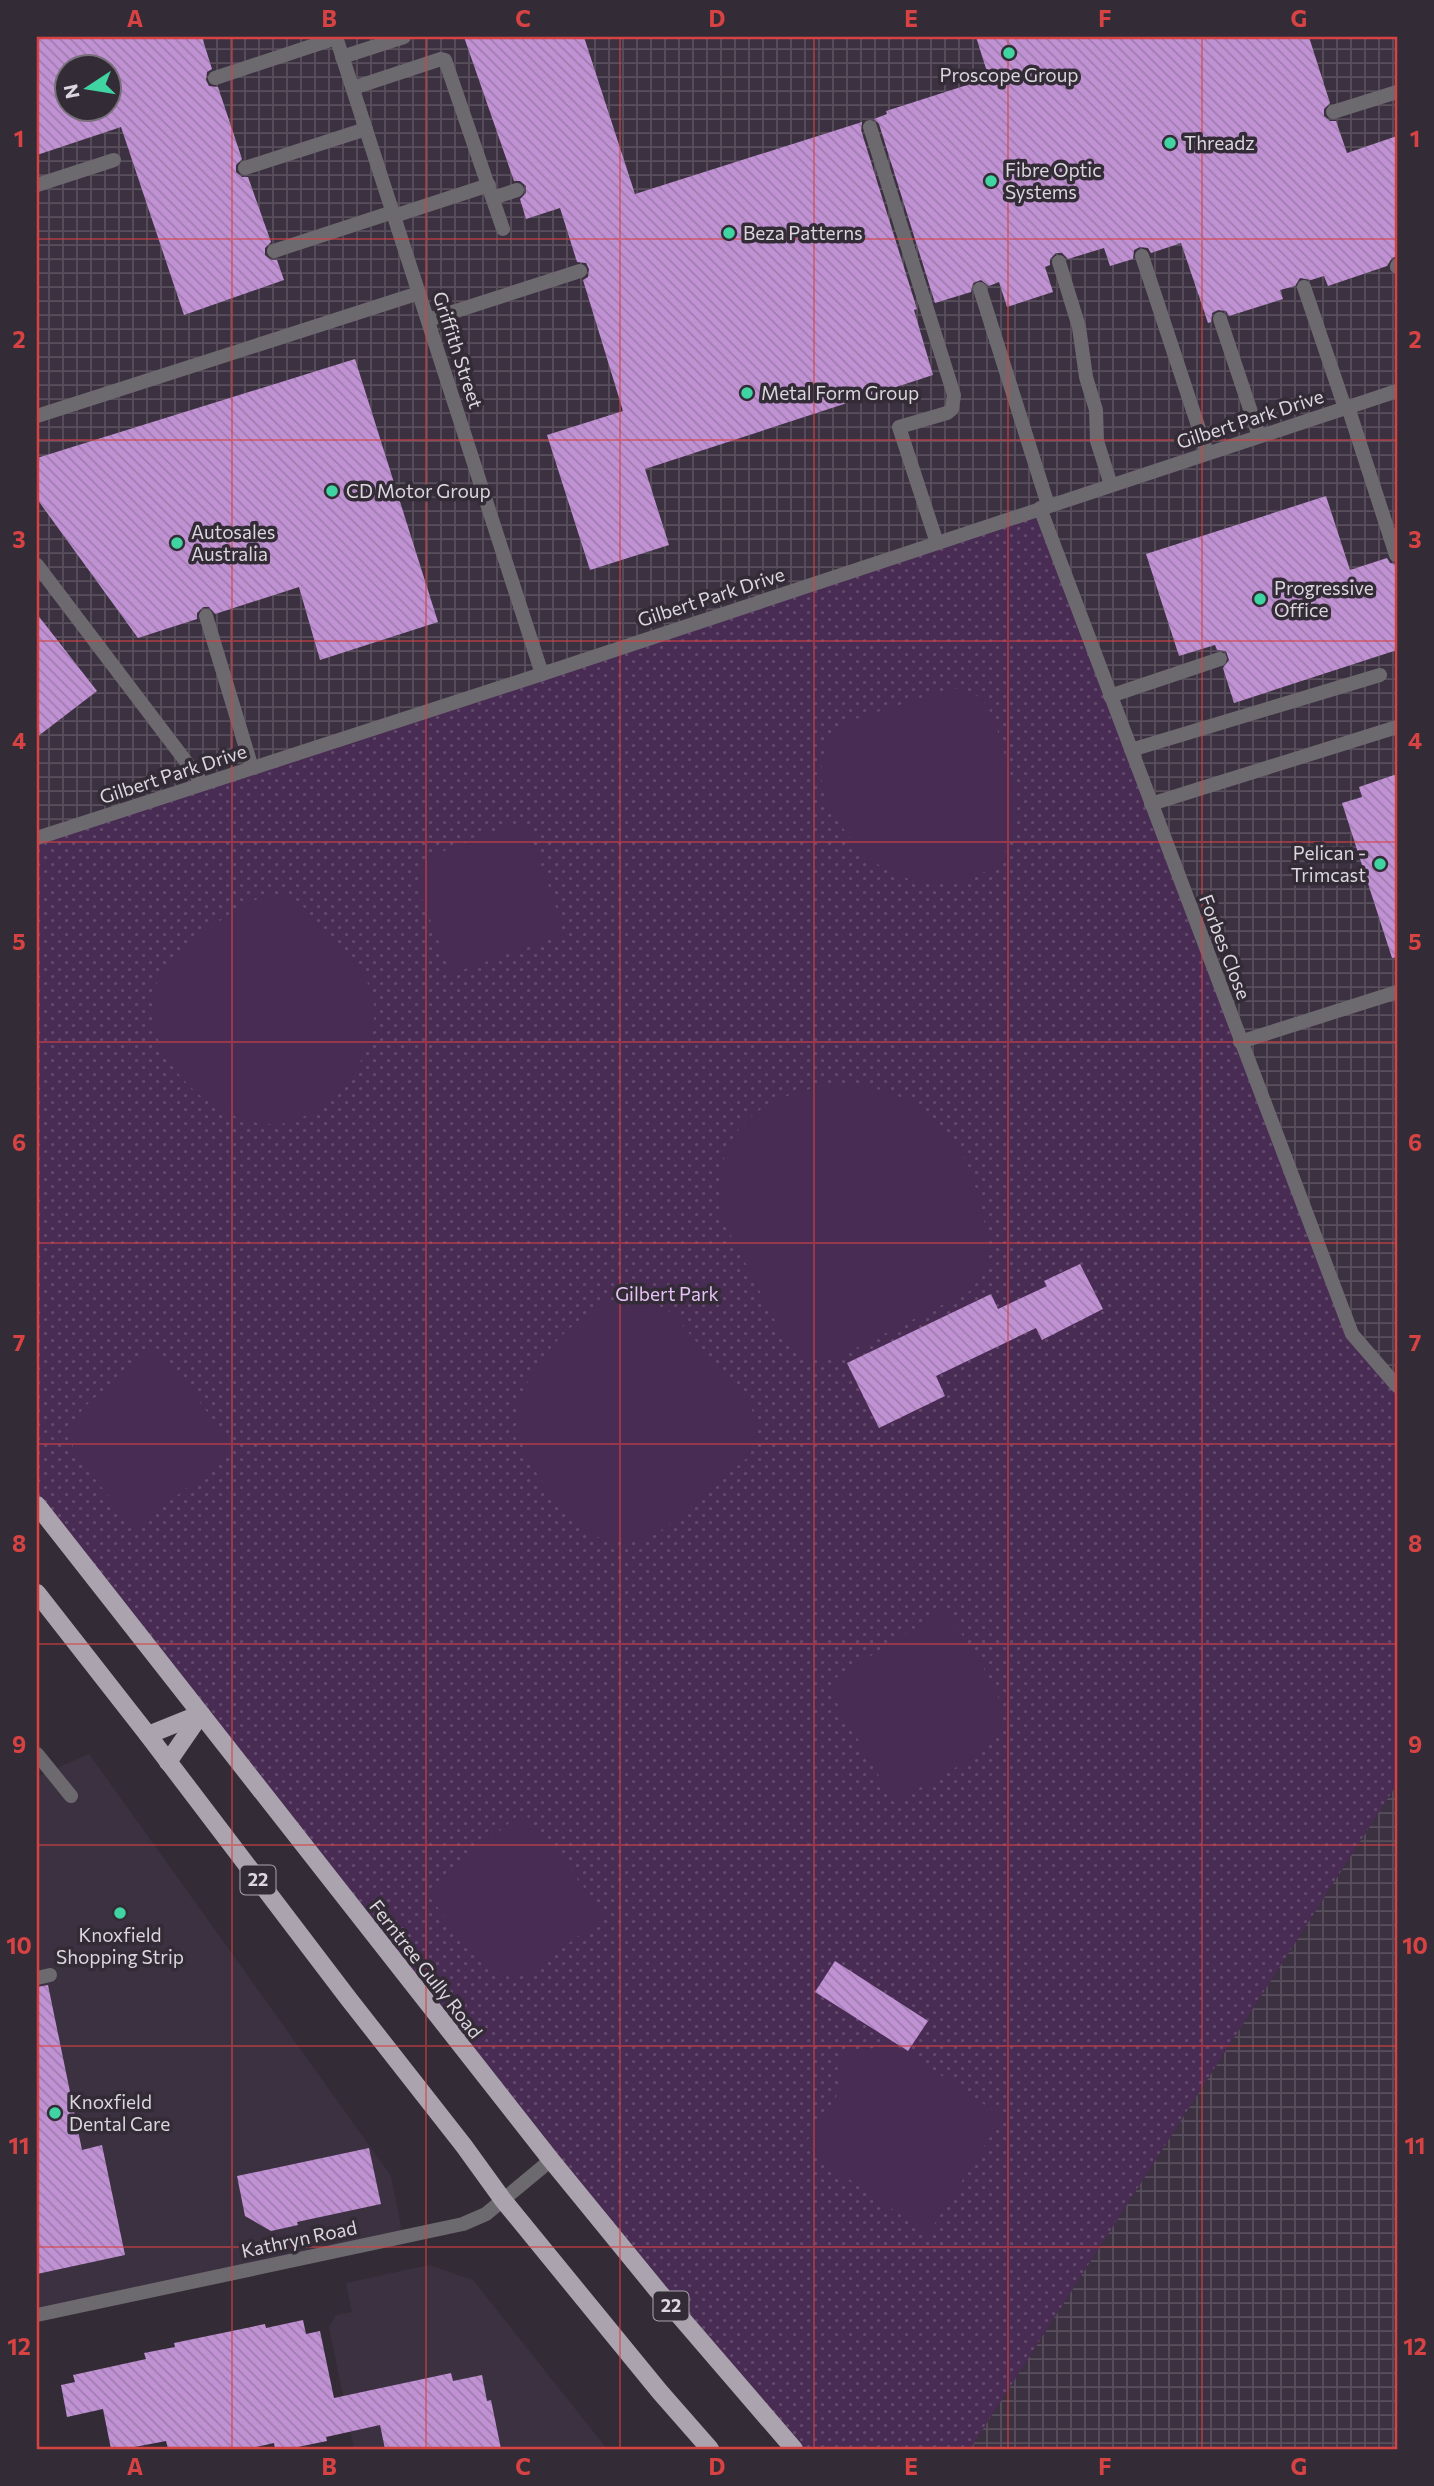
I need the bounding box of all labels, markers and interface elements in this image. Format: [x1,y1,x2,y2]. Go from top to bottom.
text: A [127,4,144,32]
text: B [321,4,337,32]
text: C [515,4,531,32]
text: D [709,4,726,32]
text: E [904,4,918,32]
text: F [1098,4,1112,32]
text: G [1291,4,1307,32]
marker: Proscope Group [1001,45,1017,61]
north arrow [52,52,122,122]
place label: Proscope Group [939,63,1079,86]
text: N [58,82,84,101]
text: 1 [14,124,24,152]
text: 1 [1410,124,1420,152]
place label: Threadz [1184,131,1255,154]
marker: Threadz [1162,135,1178,151]
place label: Fibre Optic Systems [1005,158,1102,203]
marker: Fibre Optic Systems [983,173,999,189]
place label: Beza Patterns [743,221,863,244]
marker: Beza Patterns [721,225,737,241]
street label: Griffith Street [429,288,488,412]
text: 2 [12,325,26,353]
text: 2 [1408,325,1422,353]
place label: Metal Form Group [761,381,919,404]
street label: Gilbert Park Drive [1173,384,1326,453]
marker: Metal Form Group [739,385,755,401]
place label: CD Motor Group [346,479,491,502]
marker: CD Motor Group [324,483,340,499]
place label: Autosales Australia [191,520,275,565]
text: 3 [12,525,26,553]
text: 3 [1408,525,1422,553]
marker: Autosales Australia [169,535,185,551]
street label: Gilbert Park Drive [634,562,787,631]
place label: Progressive Office [1274,576,1374,621]
marker: Progressive Office [1252,591,1268,607]
text: 4 [12,726,26,754]
text: 4 [1408,726,1422,754]
street label: Gilbert Park Drive [96,739,249,808]
place label: Pelican - Trimcast [1291,841,1366,886]
marker: Pelican - Trimcast [1372,856,1388,872]
street label: Forbes Close [1195,891,1256,1003]
text: 5 [12,927,26,955]
text: 5 [1408,927,1422,955]
text: 6 [12,1128,26,1156]
text: 6 [1408,1128,1422,1156]
park label: Gilbert Park [615,1282,719,1305]
text: 7 [13,1328,25,1356]
text: 7 [1409,1328,1421,1356]
text: 8 [12,1529,26,1557]
text: 8 [1408,1529,1422,1557]
text: 9 [12,1730,26,1758]
text: 9 [1408,1730,1422,1758]
road number: 22 [240,1866,276,1894]
street label: Ferntree Gully Road [365,1895,488,2043]
marker: Knoxfield Shopping Strip [112,1905,128,1921]
place label: Knoxfield Shopping Strip [56,1923,184,1968]
text: 10 [6,1931,32,1959]
text: 10 [1402,1931,1428,1959]
place label: Knoxfield Dental Care [69,2090,170,2135]
marker: Knoxfield Dental Care [47,2105,63,2121]
text: 11 [9,2131,29,2159]
text: 11 [1405,2131,1425,2159]
street label: Kathryn Road [239,2215,359,2262]
road number: 22 [654,2292,688,2320]
text: 12 [7,2332,31,2360]
text: 12 [1403,2332,1427,2360]
text: A [127,2452,144,2480]
text: B [321,2452,337,2480]
text: C [515,2452,531,2480]
text: D [709,2452,726,2480]
text: E [904,2452,918,2480]
text: F [1098,2452,1112,2480]
text: G [1291,2452,1307,2480]

